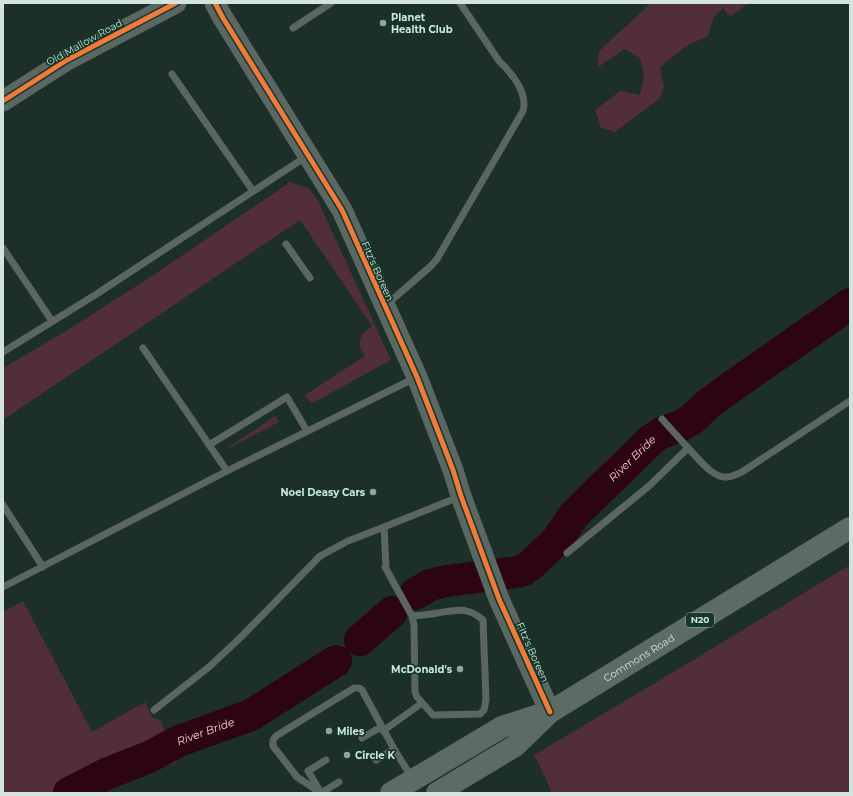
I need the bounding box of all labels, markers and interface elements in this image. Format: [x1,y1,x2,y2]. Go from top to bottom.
place label: Planet Health Club [391,11,453,36]
street label: Old Mallow Road [44,16,125,69]
marker: Planet Health Club [378,18,388,28]
street label: Fitz's Boreen [359,239,397,303]
water label: River Bride [606,432,658,484]
place label: Noel Deasy Cars [281,486,366,499]
marker: Noel Deasy Cars [368,487,378,497]
road number: N20 [686,613,714,627]
street label: Fitz's Boreen [514,620,552,684]
street label: Commons Road [601,631,677,685]
place label: McDonald's [391,663,453,676]
marker: McDonald's [455,664,465,674]
water label: River Bride [175,714,237,748]
place label: Miles [337,725,365,738]
marker: Miles [324,726,334,736]
place label: Circle K [355,749,395,762]
marker: Circle K [342,750,352,760]

